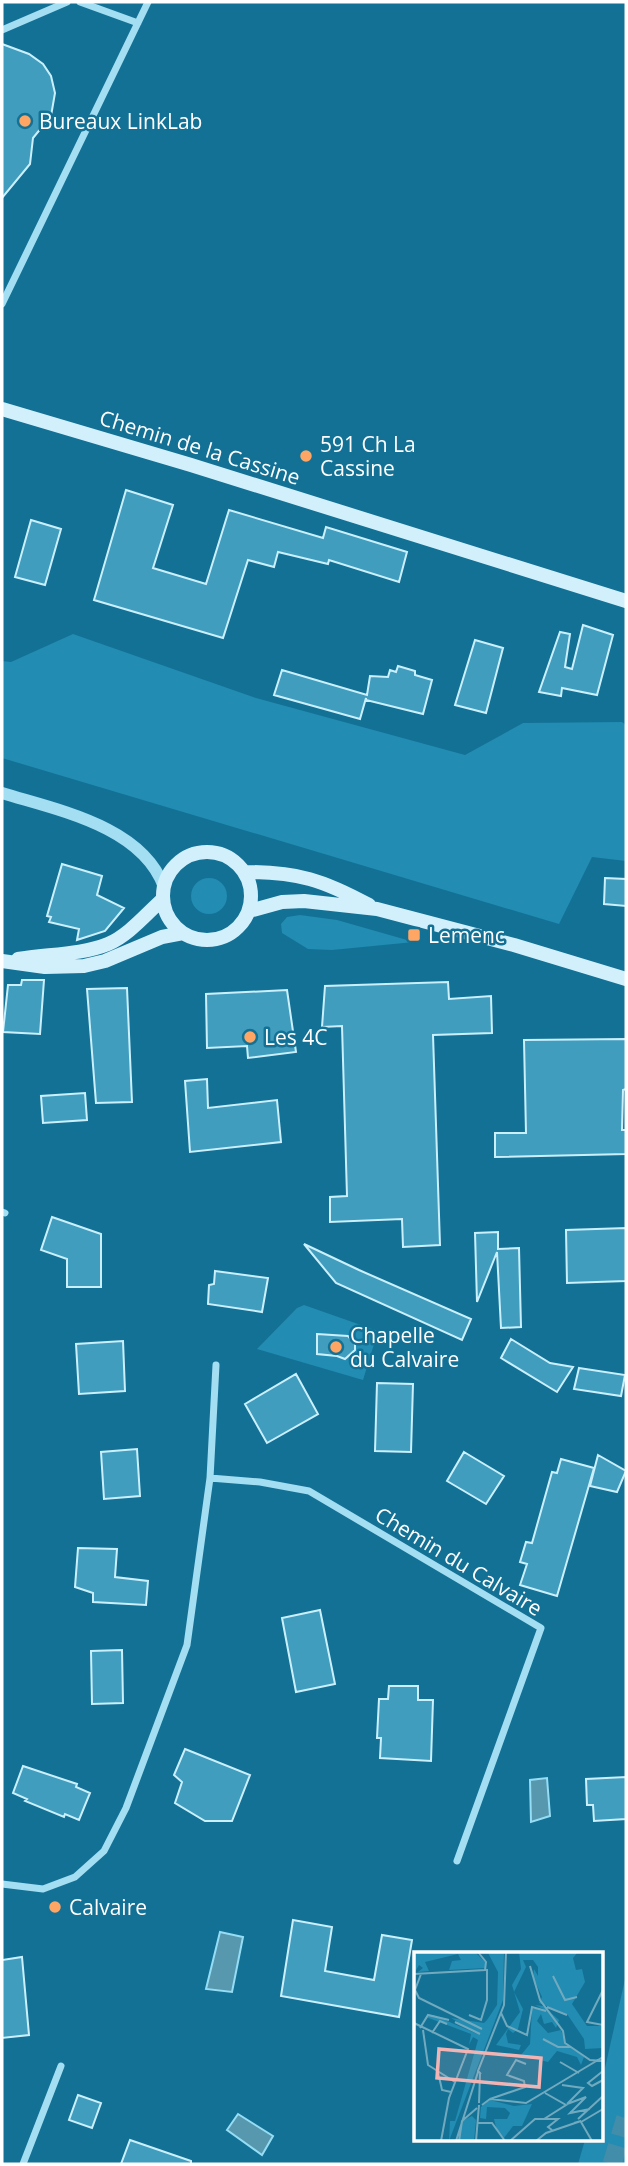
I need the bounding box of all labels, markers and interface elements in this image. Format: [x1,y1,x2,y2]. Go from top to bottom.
place label: Bureaux LinkLab [39,107,202,135]
marker: Bureaux LinkLab [17,113,33,129]
street label: Chemin de la Cassine [96,403,304,491]
place label: 591 Ch La Cassine [320,430,416,482]
marker: 591 Ch La Cassine [298,448,314,464]
place label: Lemenc [428,921,505,949]
marker: Lemenc [406,927,422,943]
place label: Les 4C [264,1023,327,1051]
marker: Les 4C [242,1029,258,1045]
place label: Chapelle du Calvaire [350,1321,459,1373]
marker: Chapelle du Calvaire [328,1339,344,1355]
street label: Chemin du Calvaire [370,1500,548,1622]
place label: Calvaire [69,1893,147,1921]
marker: Calvaire [47,1899,63,1915]
inset map [414,1952,604,2142]

